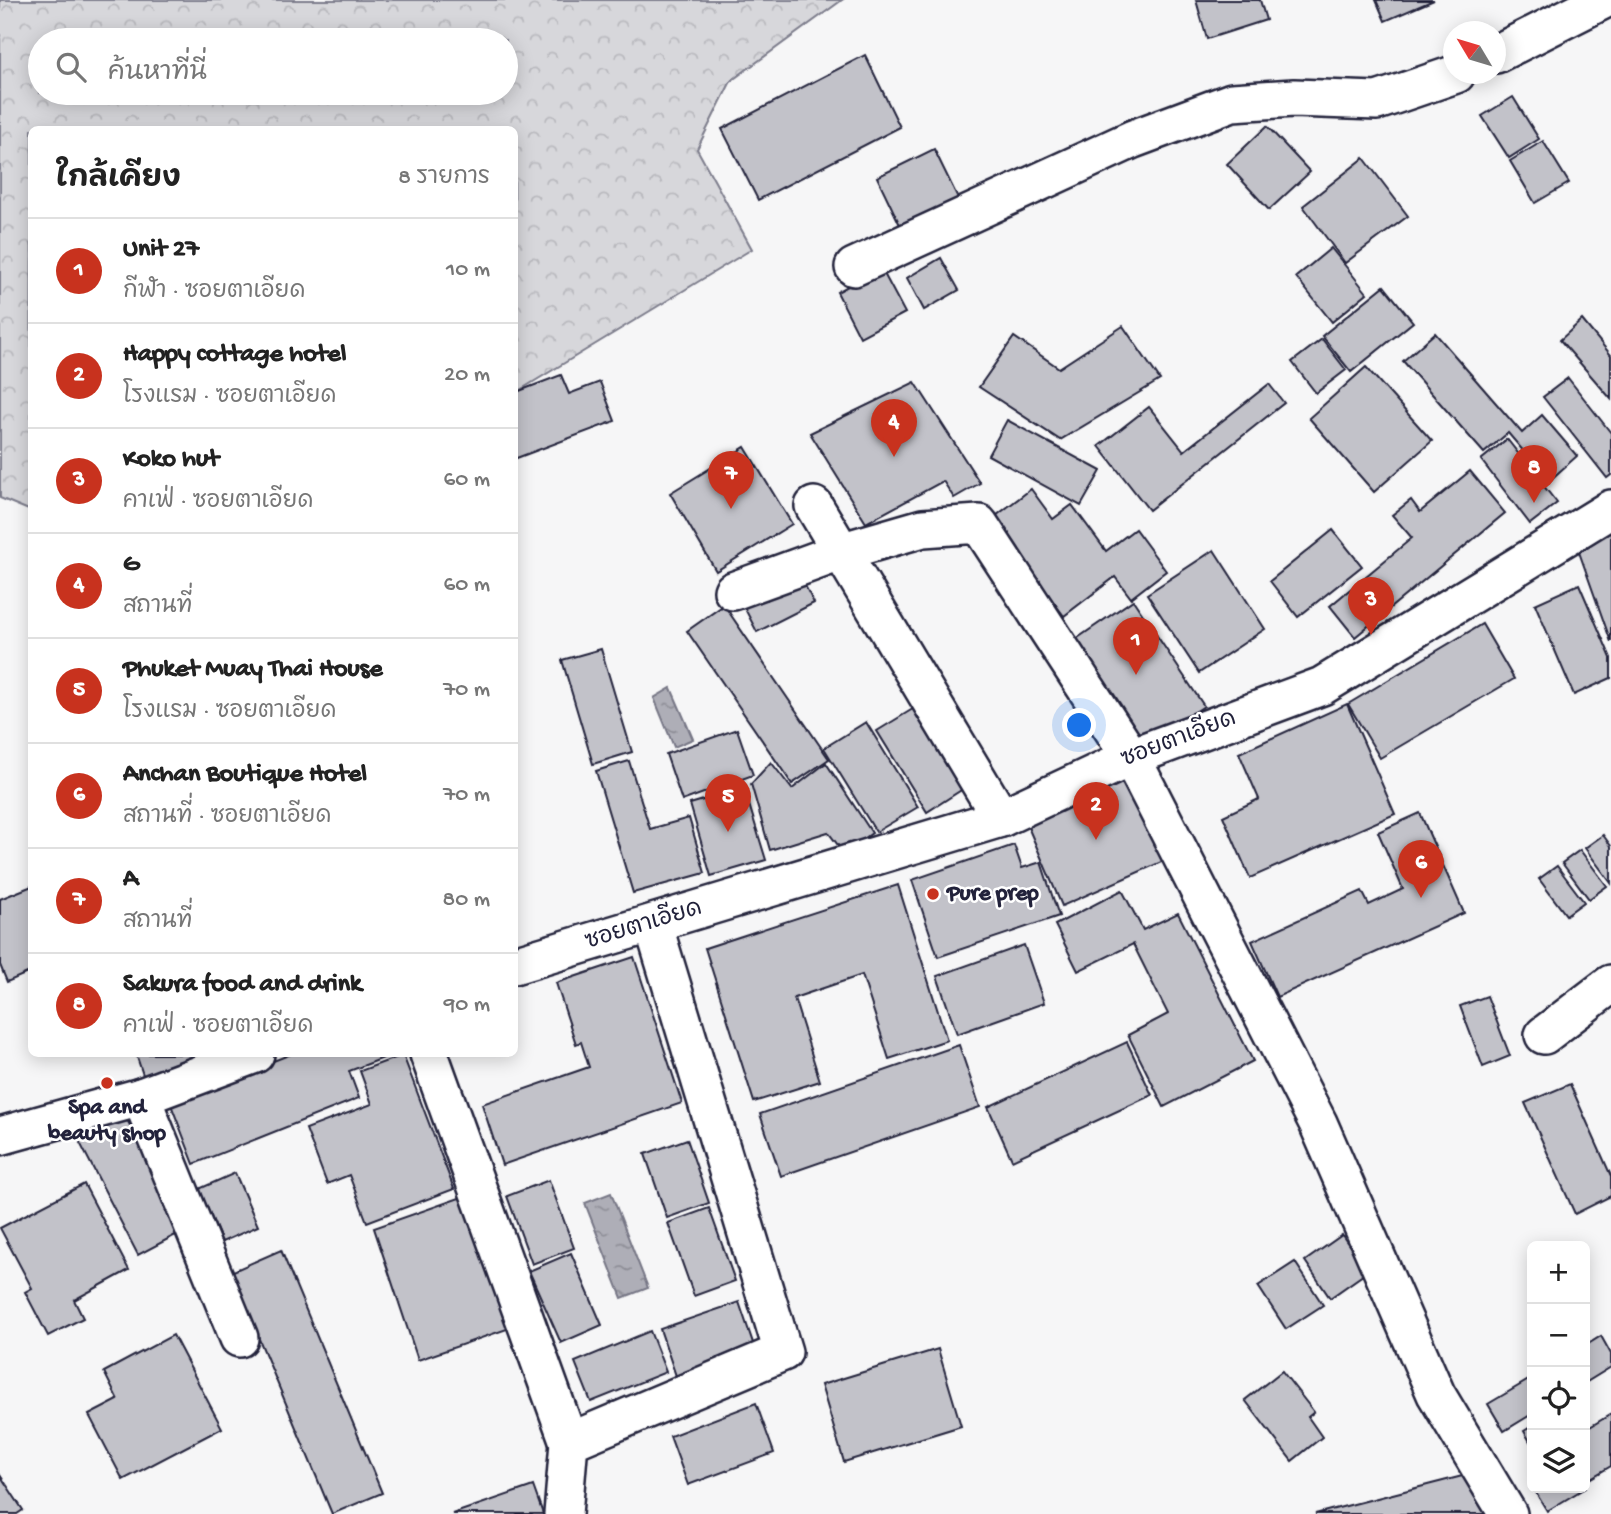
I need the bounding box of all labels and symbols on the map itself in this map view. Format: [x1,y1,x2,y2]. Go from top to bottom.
north arrow [1443,21,1506,84]
pin: 4 [871,399,917,457]
pin: 8 [1511,445,1557,503]
pin: 7 [708,451,754,509]
pin: 3 [1348,577,1394,635]
pin: 1 [1113,617,1159,675]
street label: ซอยตาเอียด [1116,701,1240,774]
your location [1062,708,1096,742]
pin: 5 [705,774,751,832]
pin: 2 [1073,782,1119,840]
pin: 6 [1398,840,1444,898]
place label: Pure prep [945,881,1039,908]
marker: Pure prep [925,886,941,902]
street label: ซอยตาเอียด [581,891,706,957]
marker: Spa and beauty shop [99,1075,115,1091]
place label: Spa and beauty shop [47,1095,167,1148]

